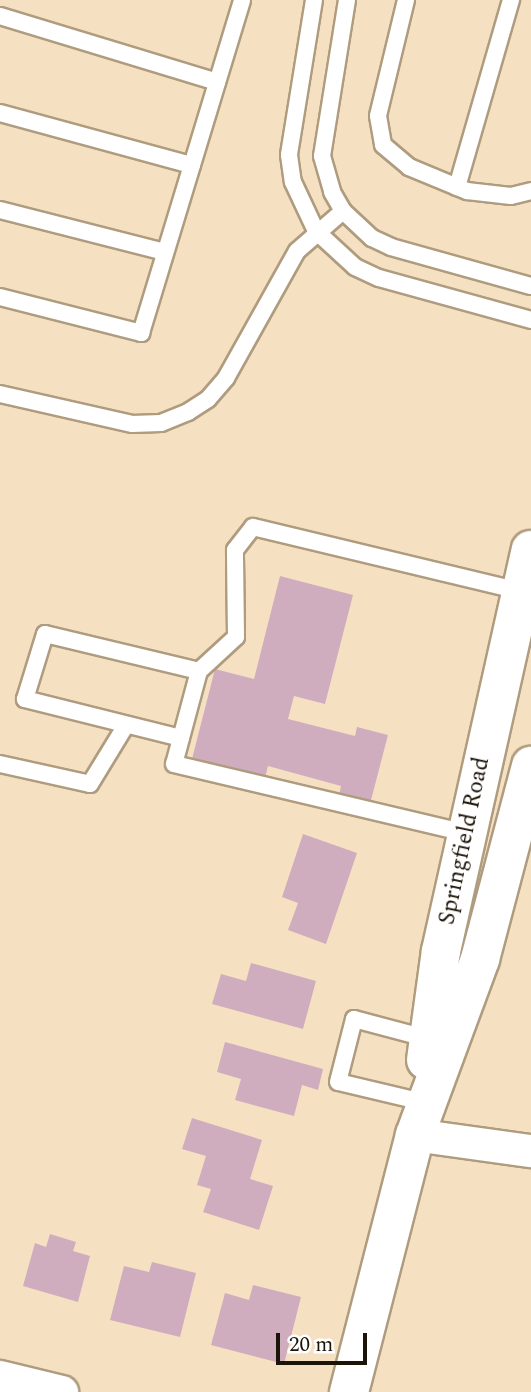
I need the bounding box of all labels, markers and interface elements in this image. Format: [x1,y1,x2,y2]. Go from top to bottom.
street label: Springfield Road [434,755,496,927]
scale bar [279,1318,370,1362]
text: 20 m [289,1329,333,1361]

